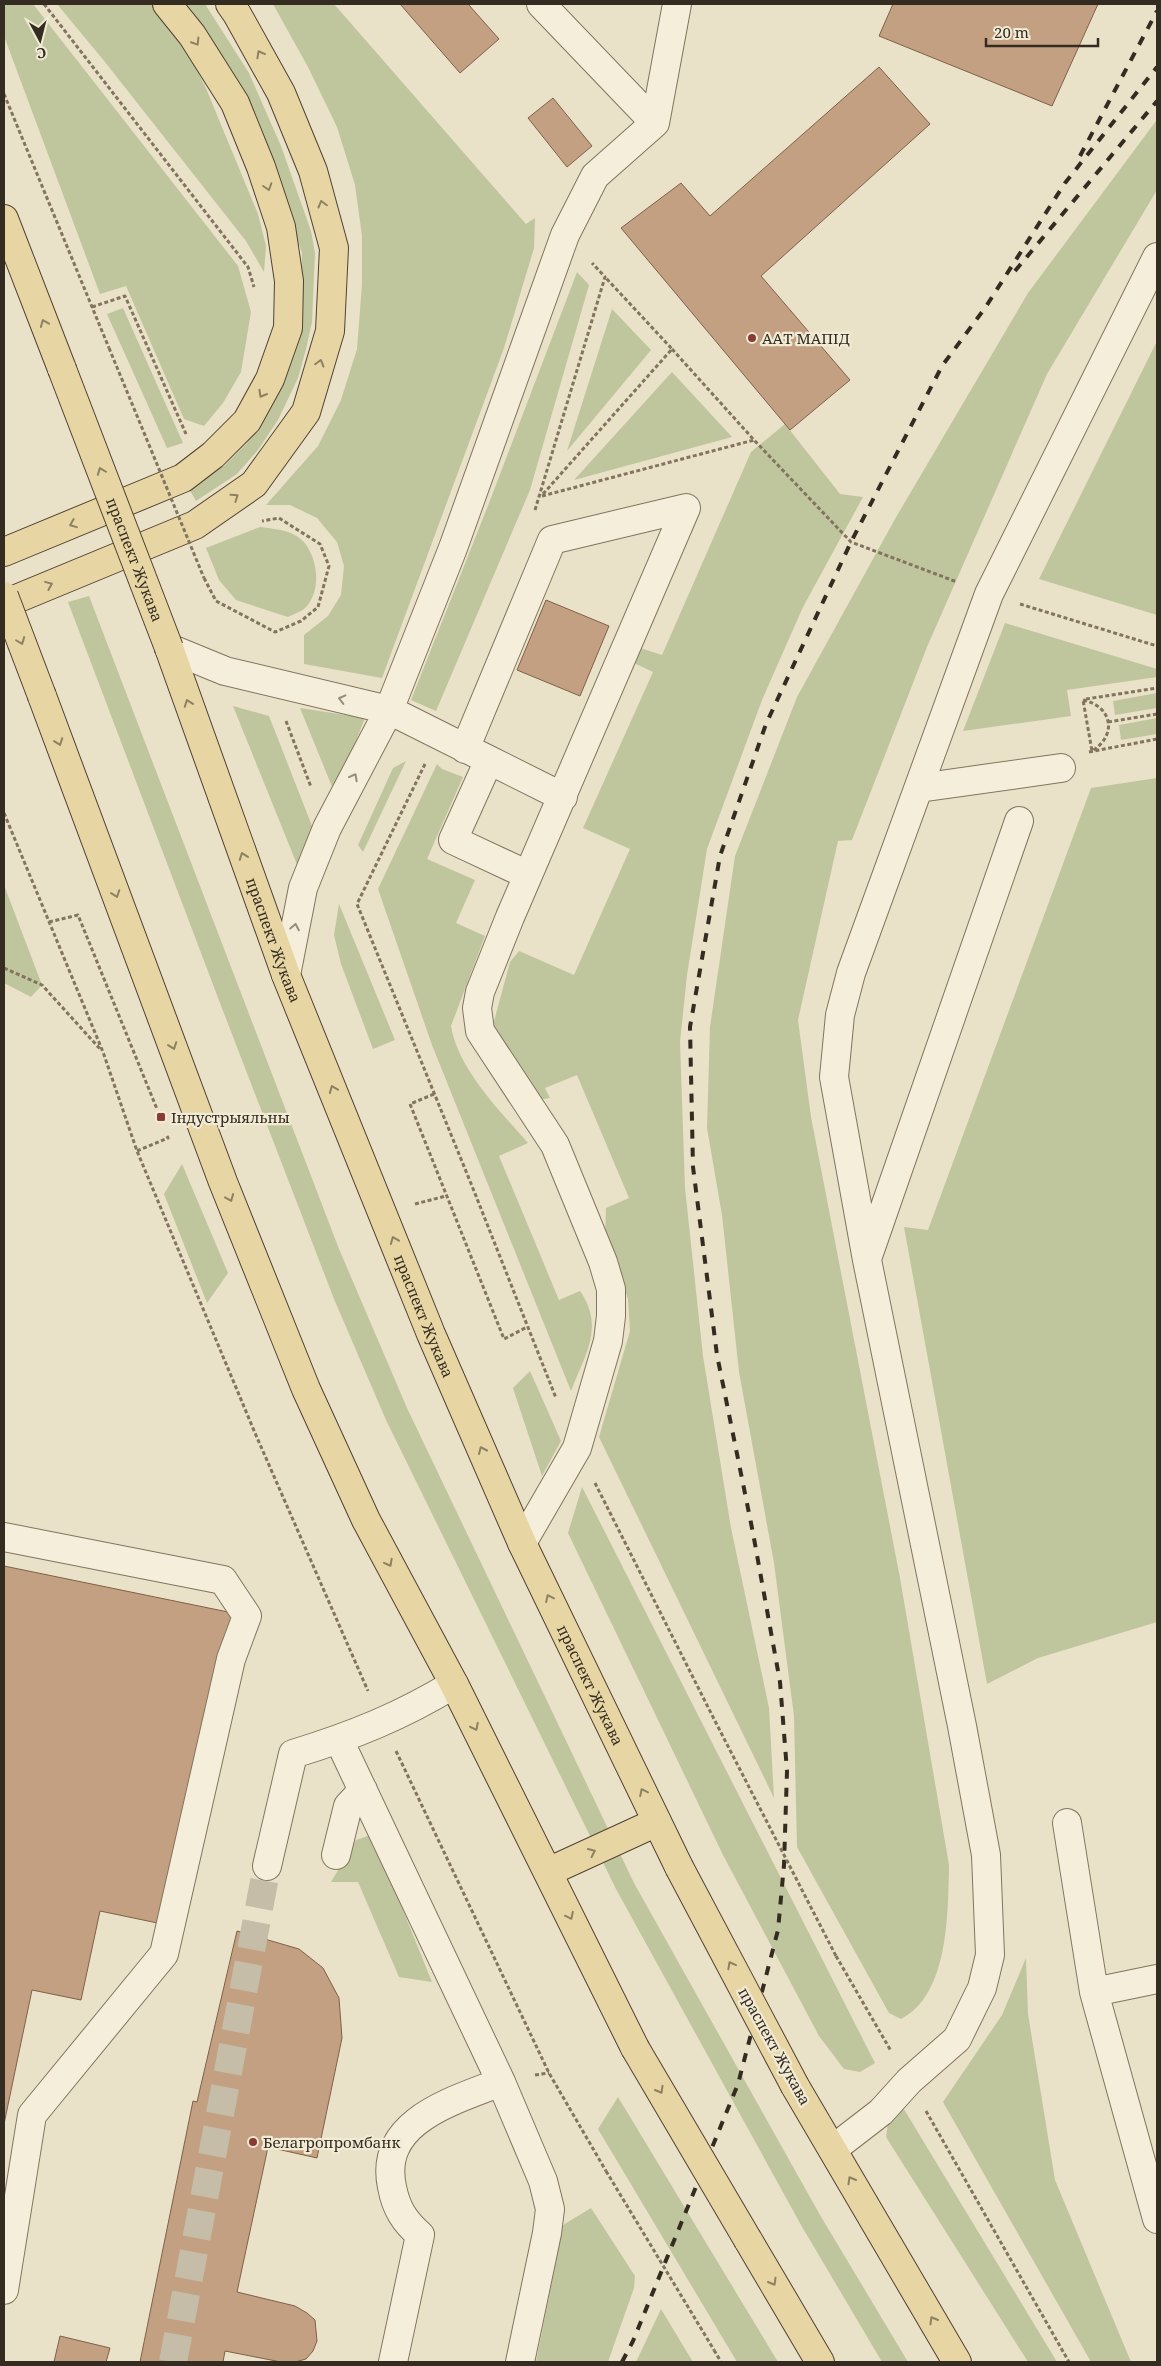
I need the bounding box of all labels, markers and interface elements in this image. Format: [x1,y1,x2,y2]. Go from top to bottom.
north arrow [15,15,65,65]
scale bar [986,15,1098,47]
text: 20 m [994,22,1029,42]
one-way arrow [190,37,199,46]
text: С [36,43,47,63]
one-way arrow [256,51,266,60]
one-way arrow [262,183,272,191]
one-way arrow [317,199,328,208]
one-way arrow [40,319,51,328]
place label: ААТ МАПІД [762,328,850,348]
marker: ААТ МАПІД [746,332,758,344]
one-way arrow [315,360,325,368]
one-way arrow [258,389,268,398]
one-way arrow [97,468,107,476]
street label: праспект Жукава [102,494,168,625]
one-way arrow [229,494,239,503]
one-way arrow [70,518,78,528]
one-way arrow [44,581,53,592]
one-way arrow [15,636,25,645]
one-way arrow [338,694,346,704]
one-way arrow [184,699,194,708]
one-way arrow [53,737,63,745]
one-way arrow [348,773,358,782]
one-way arrow [239,852,249,860]
street label: праспект Жукава [242,875,306,1005]
one-way arrow [110,889,120,898]
one-way arrow [289,922,300,931]
one-way arrow [167,1041,177,1050]
one-way arrow [328,1085,339,1094]
place label: Індустрыяльны [171,1107,290,1127]
marker: Індустрыяльны [155,1111,167,1123]
one-way arrow [223,1193,234,1202]
one-way arrow [390,1236,400,1244]
street label: праспект Жукава [390,1251,459,1380]
one-way arrow [477,1446,488,1455]
one-way arrow [383,1558,393,1567]
one-way arrow [545,1594,555,1603]
street label: праспект Жукава [553,1621,628,1748]
one-way arrow [469,1722,479,1731]
one-way arrow [638,1788,649,1797]
one-way arrow [587,1847,596,1858]
one-way arrow [564,1911,574,1920]
one-way arrow [727,1962,737,1971]
street label: праспект Жукава [734,1984,816,2108]
one-way arrow [654,2084,664,2093]
place label: Белагропромбанк [263,2132,400,2152]
marker: Белагропромбанк [247,2136,259,2148]
one-way arrow [848,2176,858,2185]
one-way arrow [766,2276,776,2285]
one-way arrow [929,2317,939,2326]

